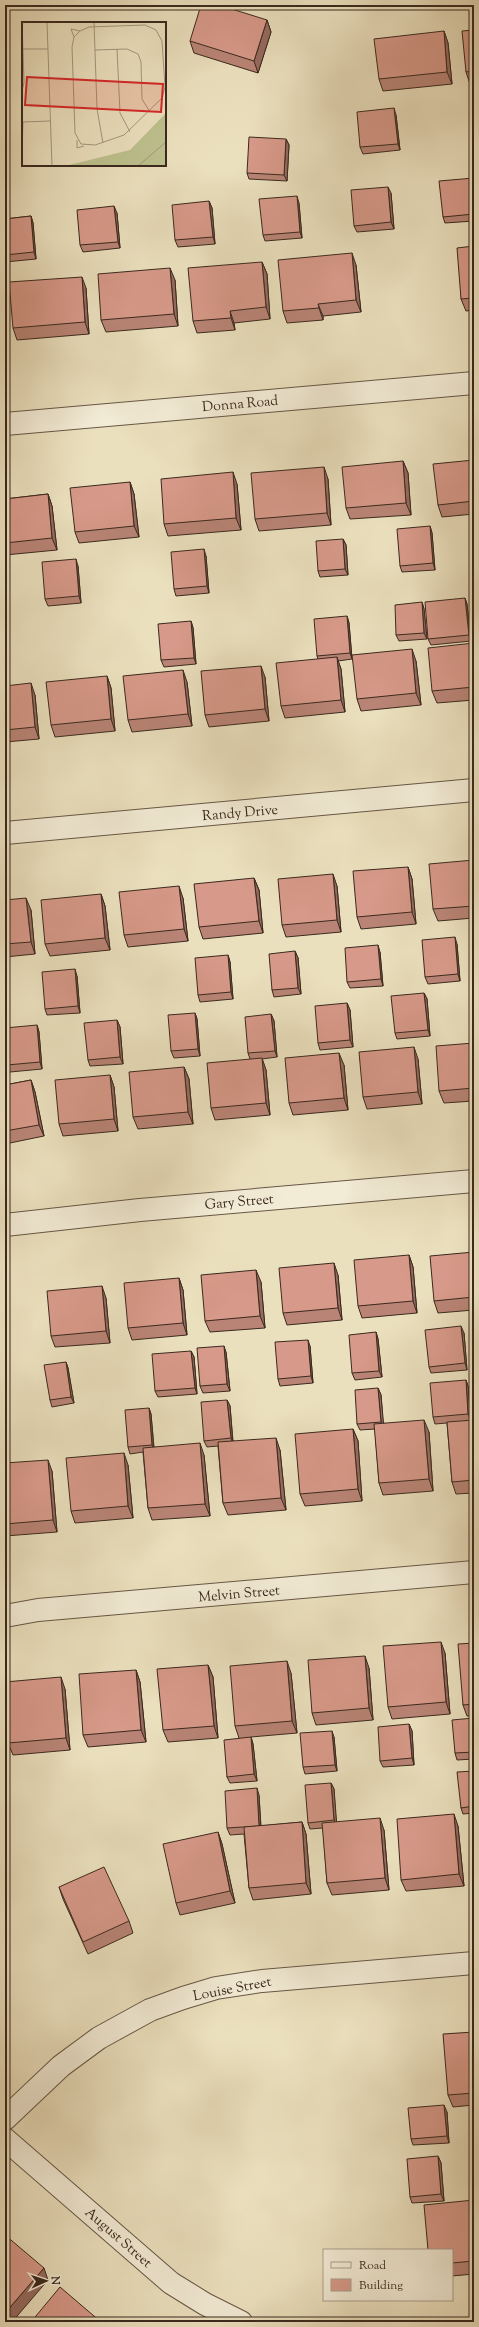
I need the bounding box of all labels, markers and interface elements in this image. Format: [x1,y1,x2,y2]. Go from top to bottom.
inset map [22,22,166,166]
street label: Donna Road [201,392,279,418]
street label: Randy Drive [201,801,279,827]
street label: Gary Street [204,1190,275,1216]
street label: Melvin Street [198,1581,281,1609]
street label: Louise Street [192,1973,273,2007]
street label: August Street [80,2204,156,2274]
legend [323,2249,453,2301]
text: Road [359,2257,386,2275]
north arrow [26,2261,66,2301]
text: N [47,2275,63,2286]
text: Building [359,2277,403,2295]

